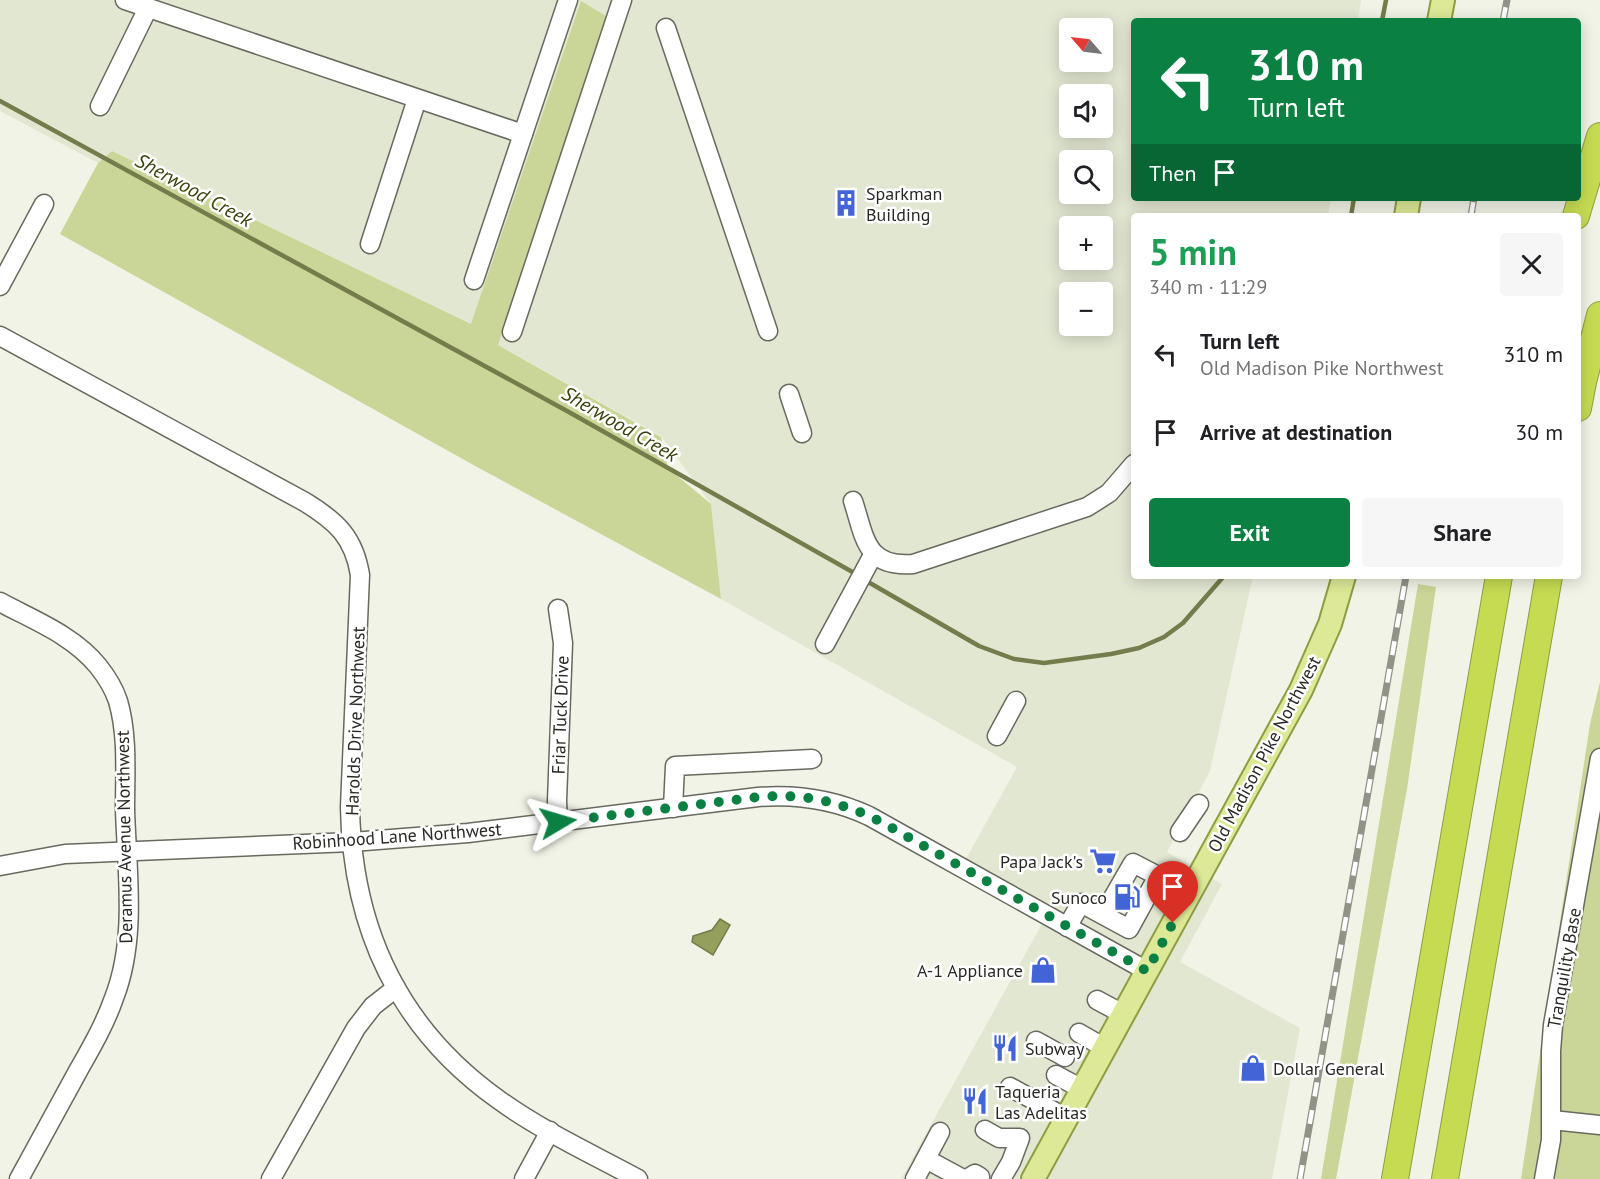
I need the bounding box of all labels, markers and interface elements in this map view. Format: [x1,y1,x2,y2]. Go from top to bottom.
north arrow [1059,18,1113,72]
map controls [1059,18,1113,336]
text: 310 m [1248,37,1364,92]
icon: left [1149,42,1227,120]
button: sound [1059,84,1113,138]
text: Turn left [1248,90,1345,124]
water label: Sherwood Creek [131,147,258,233]
button: search [1059,150,1113,204]
icon: arrive [1208,156,1241,189]
text: Then [1149,159,1196,187]
place label: Sparkman Building [866,182,942,226]
building icon: Sparkman Building [831,188,861,218]
button: + [1059,216,1113,270]
text: 5 min [1149,228,1237,275]
button: close [1500,233,1563,296]
text: 340 m · 11:29 [1149,274,1267,300]
button: − [1059,282,1113,336]
text: Turn left [1200,327,1280,355]
icon: left [1149,338,1182,371]
text: 310 m [1503,340,1563,368]
text: Old Madison Pike Northwest [1200,355,1443,381]
water label: Sherwood Creek [557,380,684,468]
icon: arrive [1149,416,1182,449]
text: Arrive at destination [1200,418,1392,446]
text: 30 m [1515,418,1563,446]
button: Exit [1149,498,1350,567]
button: Share [1362,498,1563,567]
street label: Harolds Drive Northwest [340,626,370,816]
street label: Old Madison Pike Northwest [1202,652,1326,856]
street label: Friar Tuck Drive [546,655,574,775]
street label: Deramus Avenue Northwest [111,730,137,944]
position arrow [526,790,590,854]
street label: Robinhood Lane Northwest [292,817,502,855]
supermarket icon: Papa Jack's [1088,846,1118,876]
place label: Papa Jack's [1000,850,1083,873]
pin [1147,861,1198,923]
icon: arrive [1156,870,1189,903]
fuel station icon: Sunoco [1112,882,1142,912]
place label: Sunoco [1051,886,1107,909]
street label: Tranquility Base [1542,906,1586,1030]
shop icon: A-1 Appliance [1028,955,1058,985]
place label: A-1 Appliance [917,959,1023,982]
restaurant icon: Subway [990,1033,1020,1063]
place label: Subway [1025,1037,1085,1060]
shop icon: Dollar General [1238,1053,1268,1083]
place label: Dollar General [1273,1057,1385,1080]
place label: Taqueria Las Adelitas [995,1080,1087,1124]
restaurant icon: Taqueria Las Adelitas [960,1086,990,1116]

